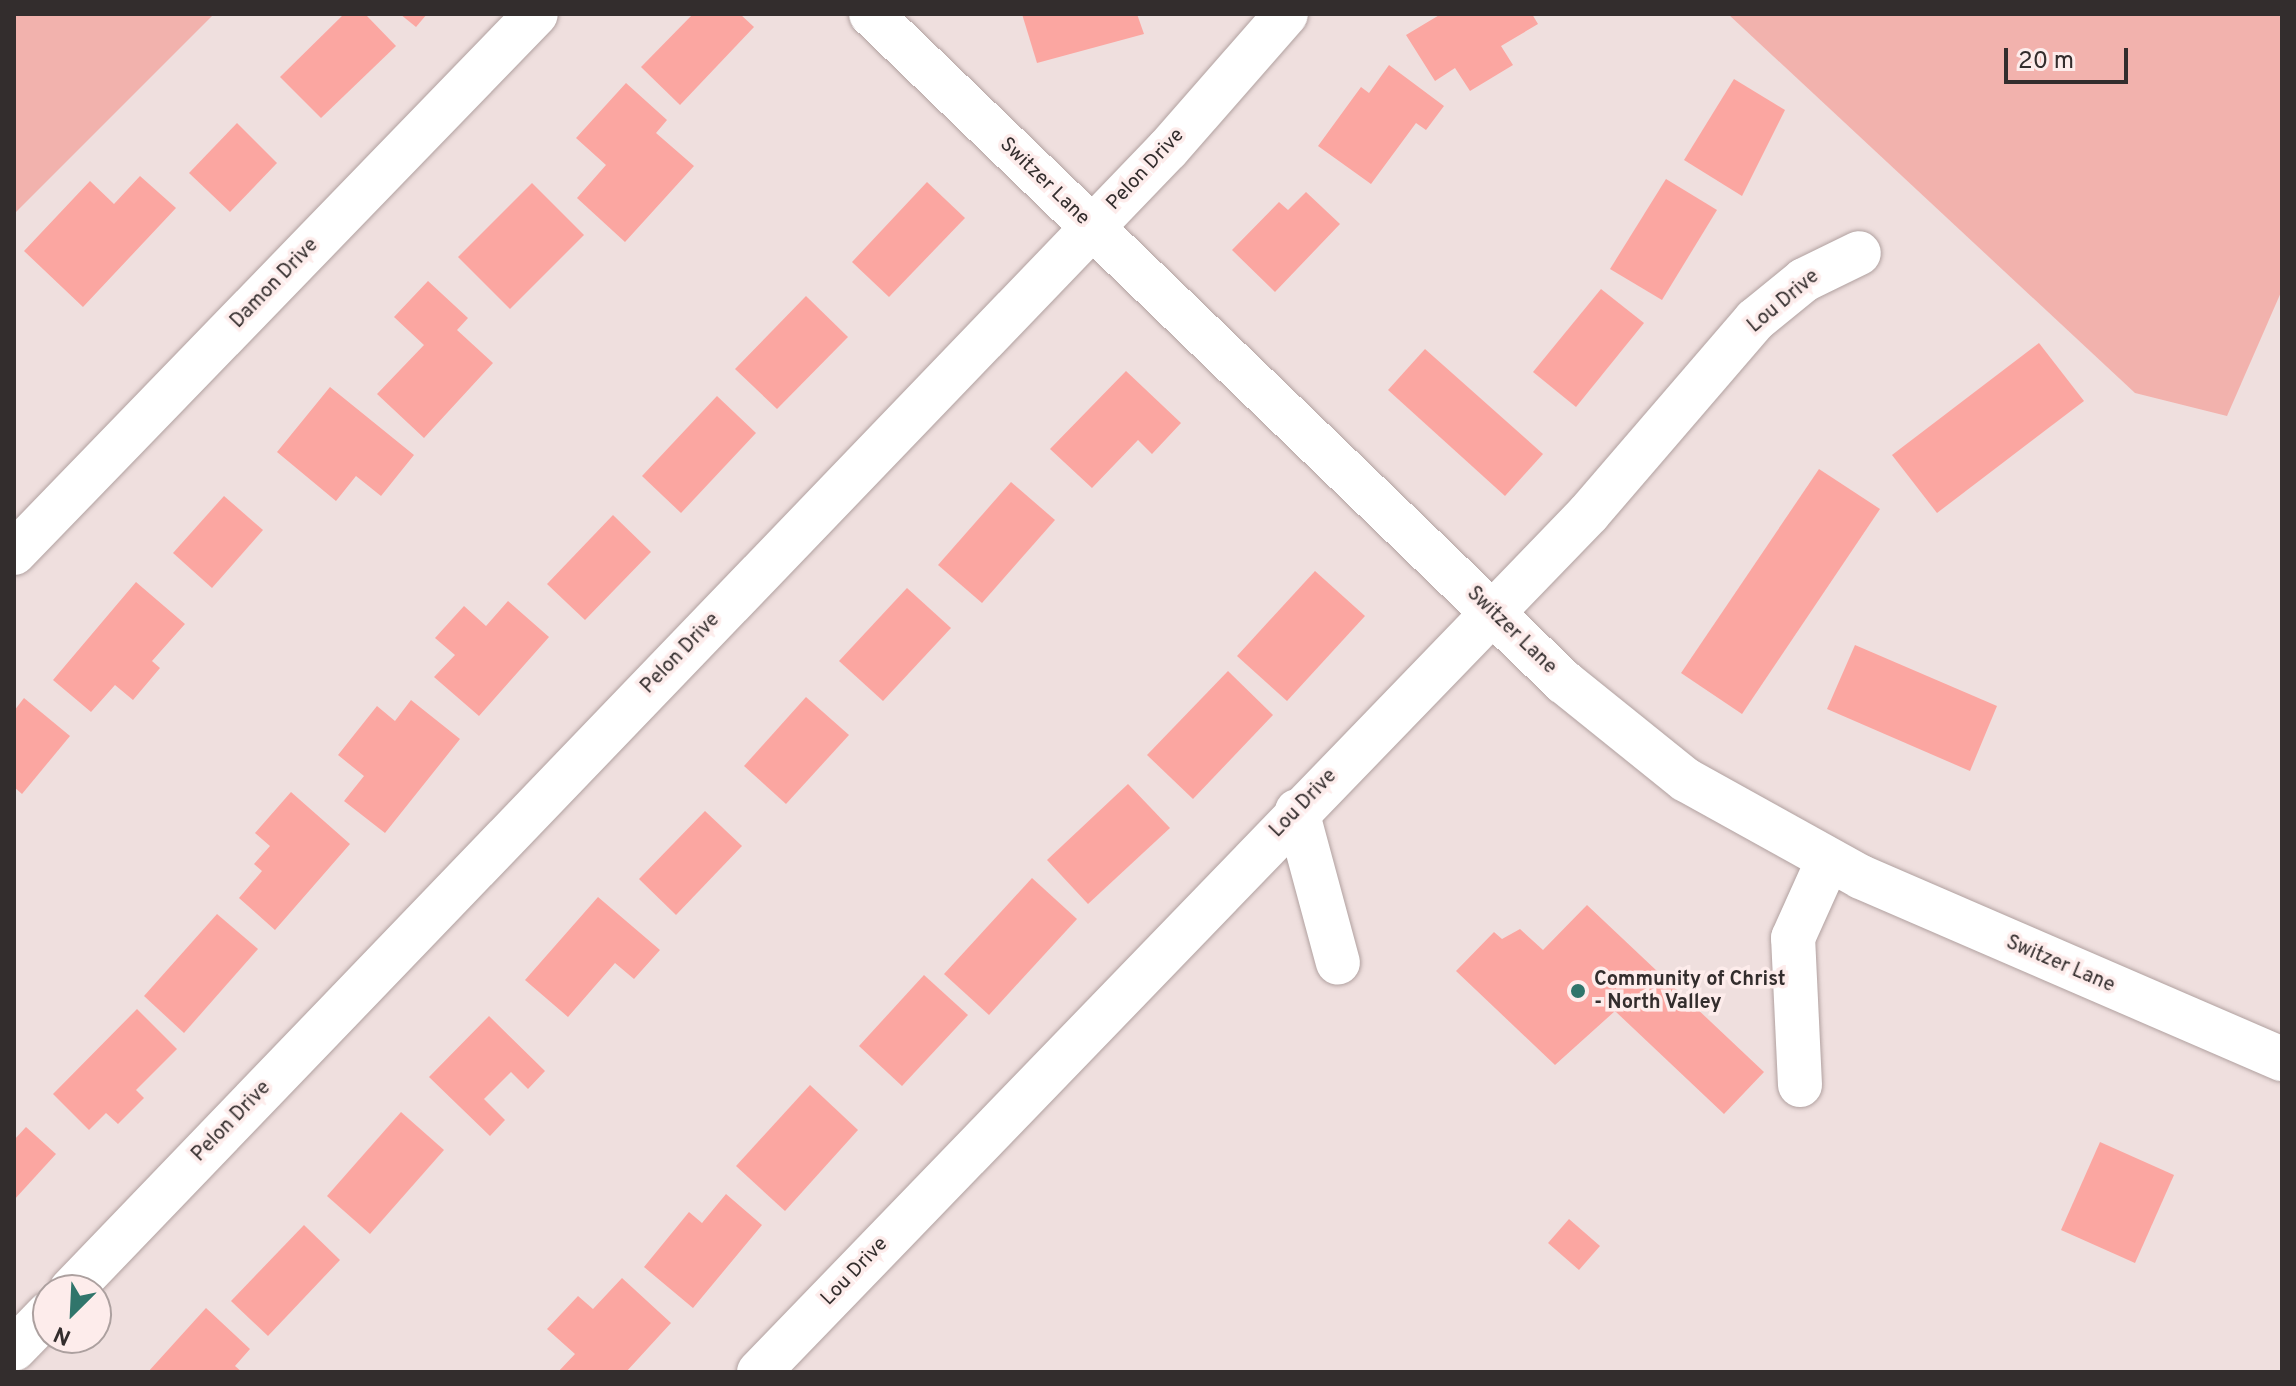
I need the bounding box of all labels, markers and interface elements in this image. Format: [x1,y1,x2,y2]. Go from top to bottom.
scale bar [2008,32,2132,82]
text: 20 m [2018,47,2074,77]
street label: Pelon Drive [1102,124,1190,216]
street label: Switzer Lane [994,133,1094,231]
street label: Damon Drive [226,234,324,334]
street label: Lou Drive [1743,265,1825,339]
street label: Switzer Lane [1461,582,1561,680]
street label: Pelon Drive [637,609,725,699]
street label: Lou Drive [1266,765,1342,843]
street label: Switzer Lane [2002,931,2118,999]
place label: Community of Christ - North Valley [1594,968,1786,1015]
marker: Community of Christ - North Valley [1569,982,1587,1000]
street label: Pelon Drive [188,1077,276,1167]
street label: Lou Drive [817,1233,893,1311]
north arrow [32,1274,112,1354]
text: N [50,1319,76,1350]

